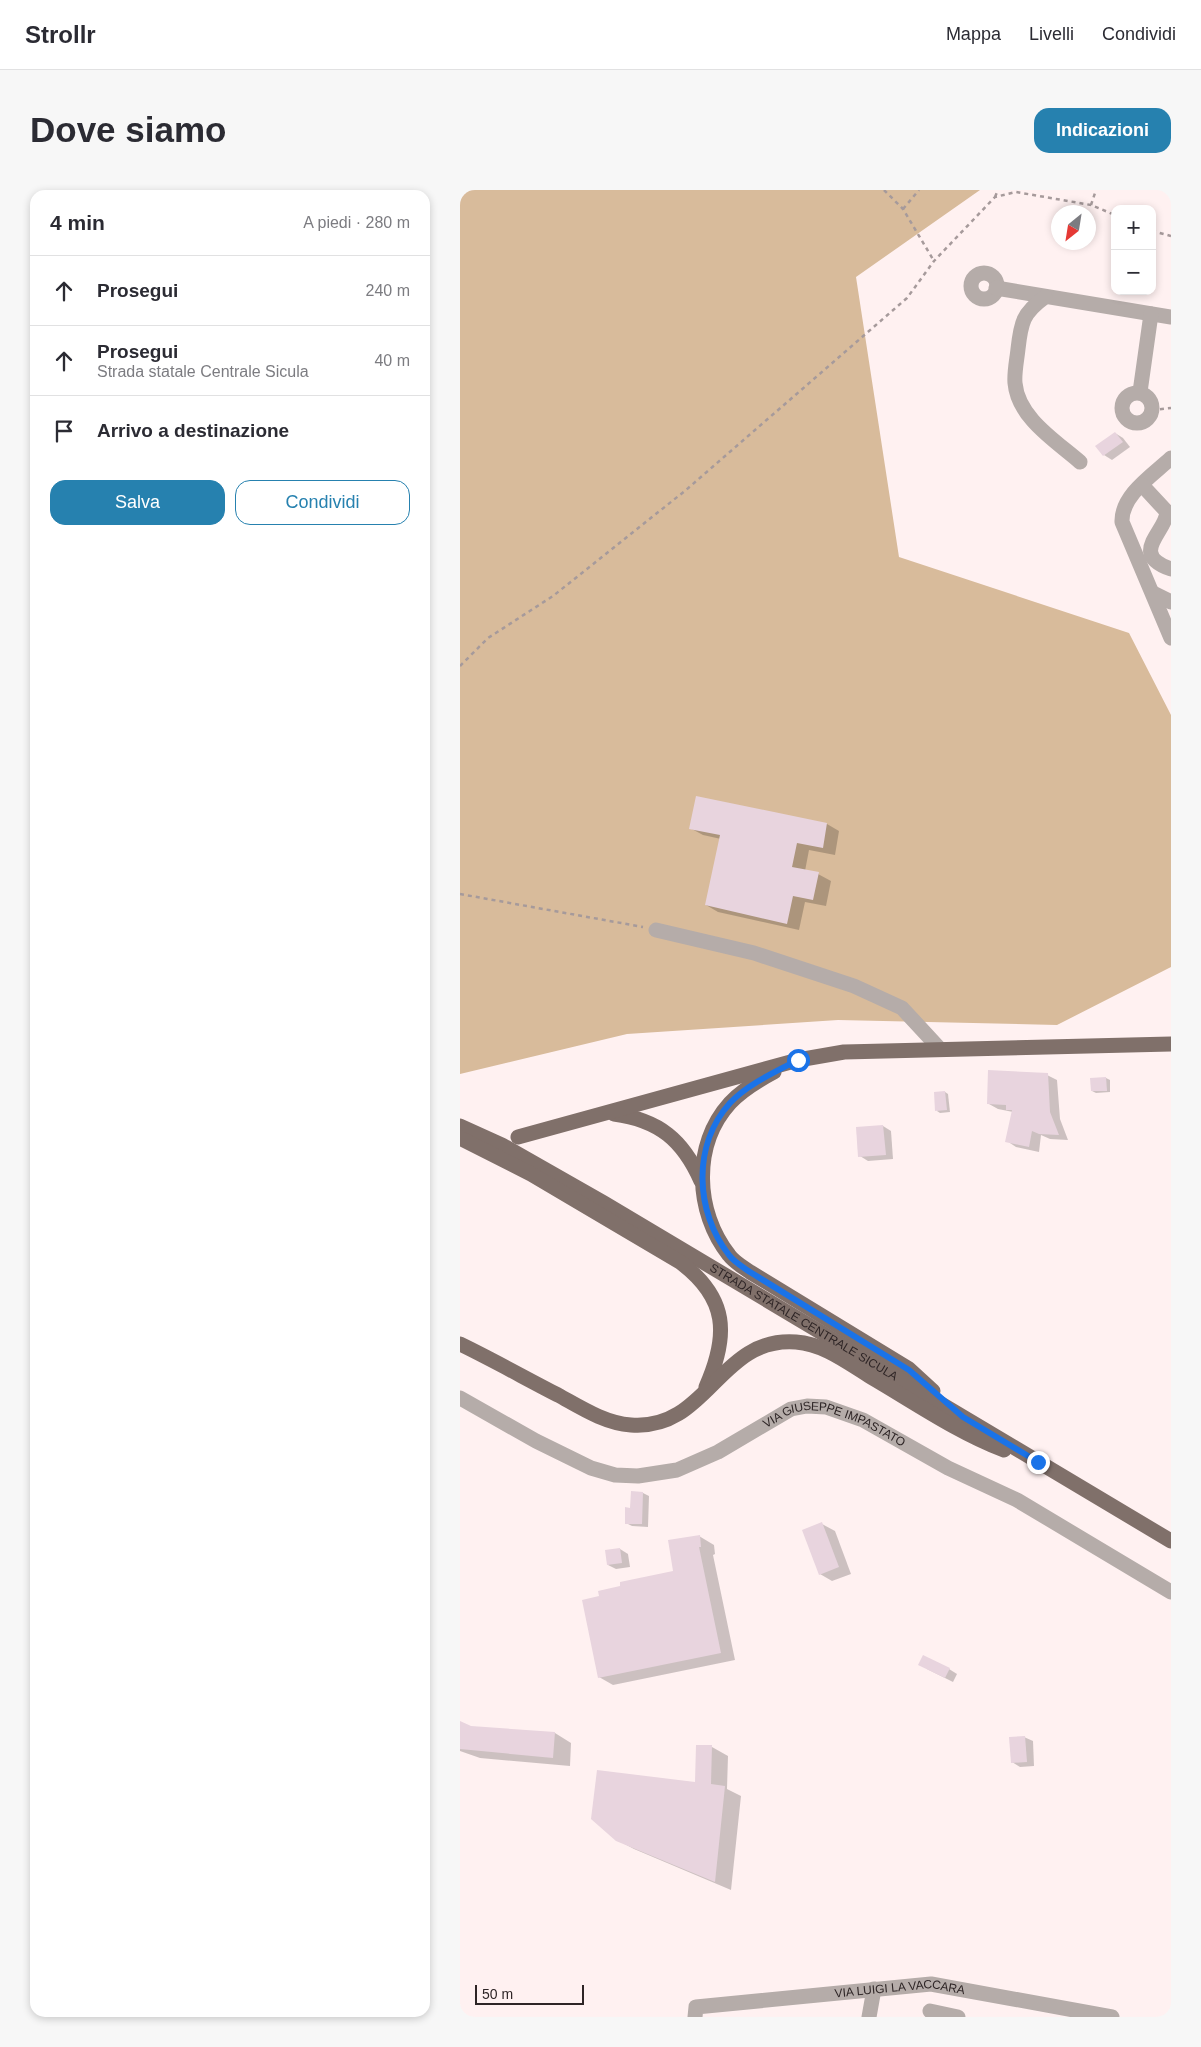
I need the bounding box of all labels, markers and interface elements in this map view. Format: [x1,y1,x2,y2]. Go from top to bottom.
text: Strollr [25,21,96,48]
text: Mappa [946,24,1001,44]
text: Livelli [1029,24,1074,44]
text: Condividi [1102,24,1176,44]
button: Indicazioni [1034,108,1171,153]
text: Dove siamo [30,110,226,149]
north arrow [1051,205,1096,250]
map controls [1111,205,1156,295]
button: + [1111,205,1156,250]
text: 4 min [50,211,105,234]
text: A piedi · 280 m [303,214,410,231]
button: − [1111,250,1156,295]
icon: ahead [50,277,78,305]
text: Prosegui [97,280,178,301]
text: 240 m [366,282,410,299]
text: Prosegui [97,341,178,362]
icon: ahead [50,347,78,375]
text: 40 m [374,352,410,369]
text: Strada statale Centrale Sicula [97,363,309,380]
icon: arrive [50,417,78,445]
text: Arrivo a destinazione [97,420,289,441]
button: Salva [50,480,225,525]
button: Condividi [235,480,410,525]
route start [787,1049,810,1072]
street label: STRADA STATALE CENTRALE SICULA [707,1261,900,1383]
street label: VIA GIUSEPPE IMPASTATO [761,1398,908,1449]
route end [1027,1451,1050,1474]
street label: VIA LUIGI LA VACCARA [834,1977,966,2000]
scale bar [475,1982,584,2005]
text: 50 m [482,1986,513,2002]

